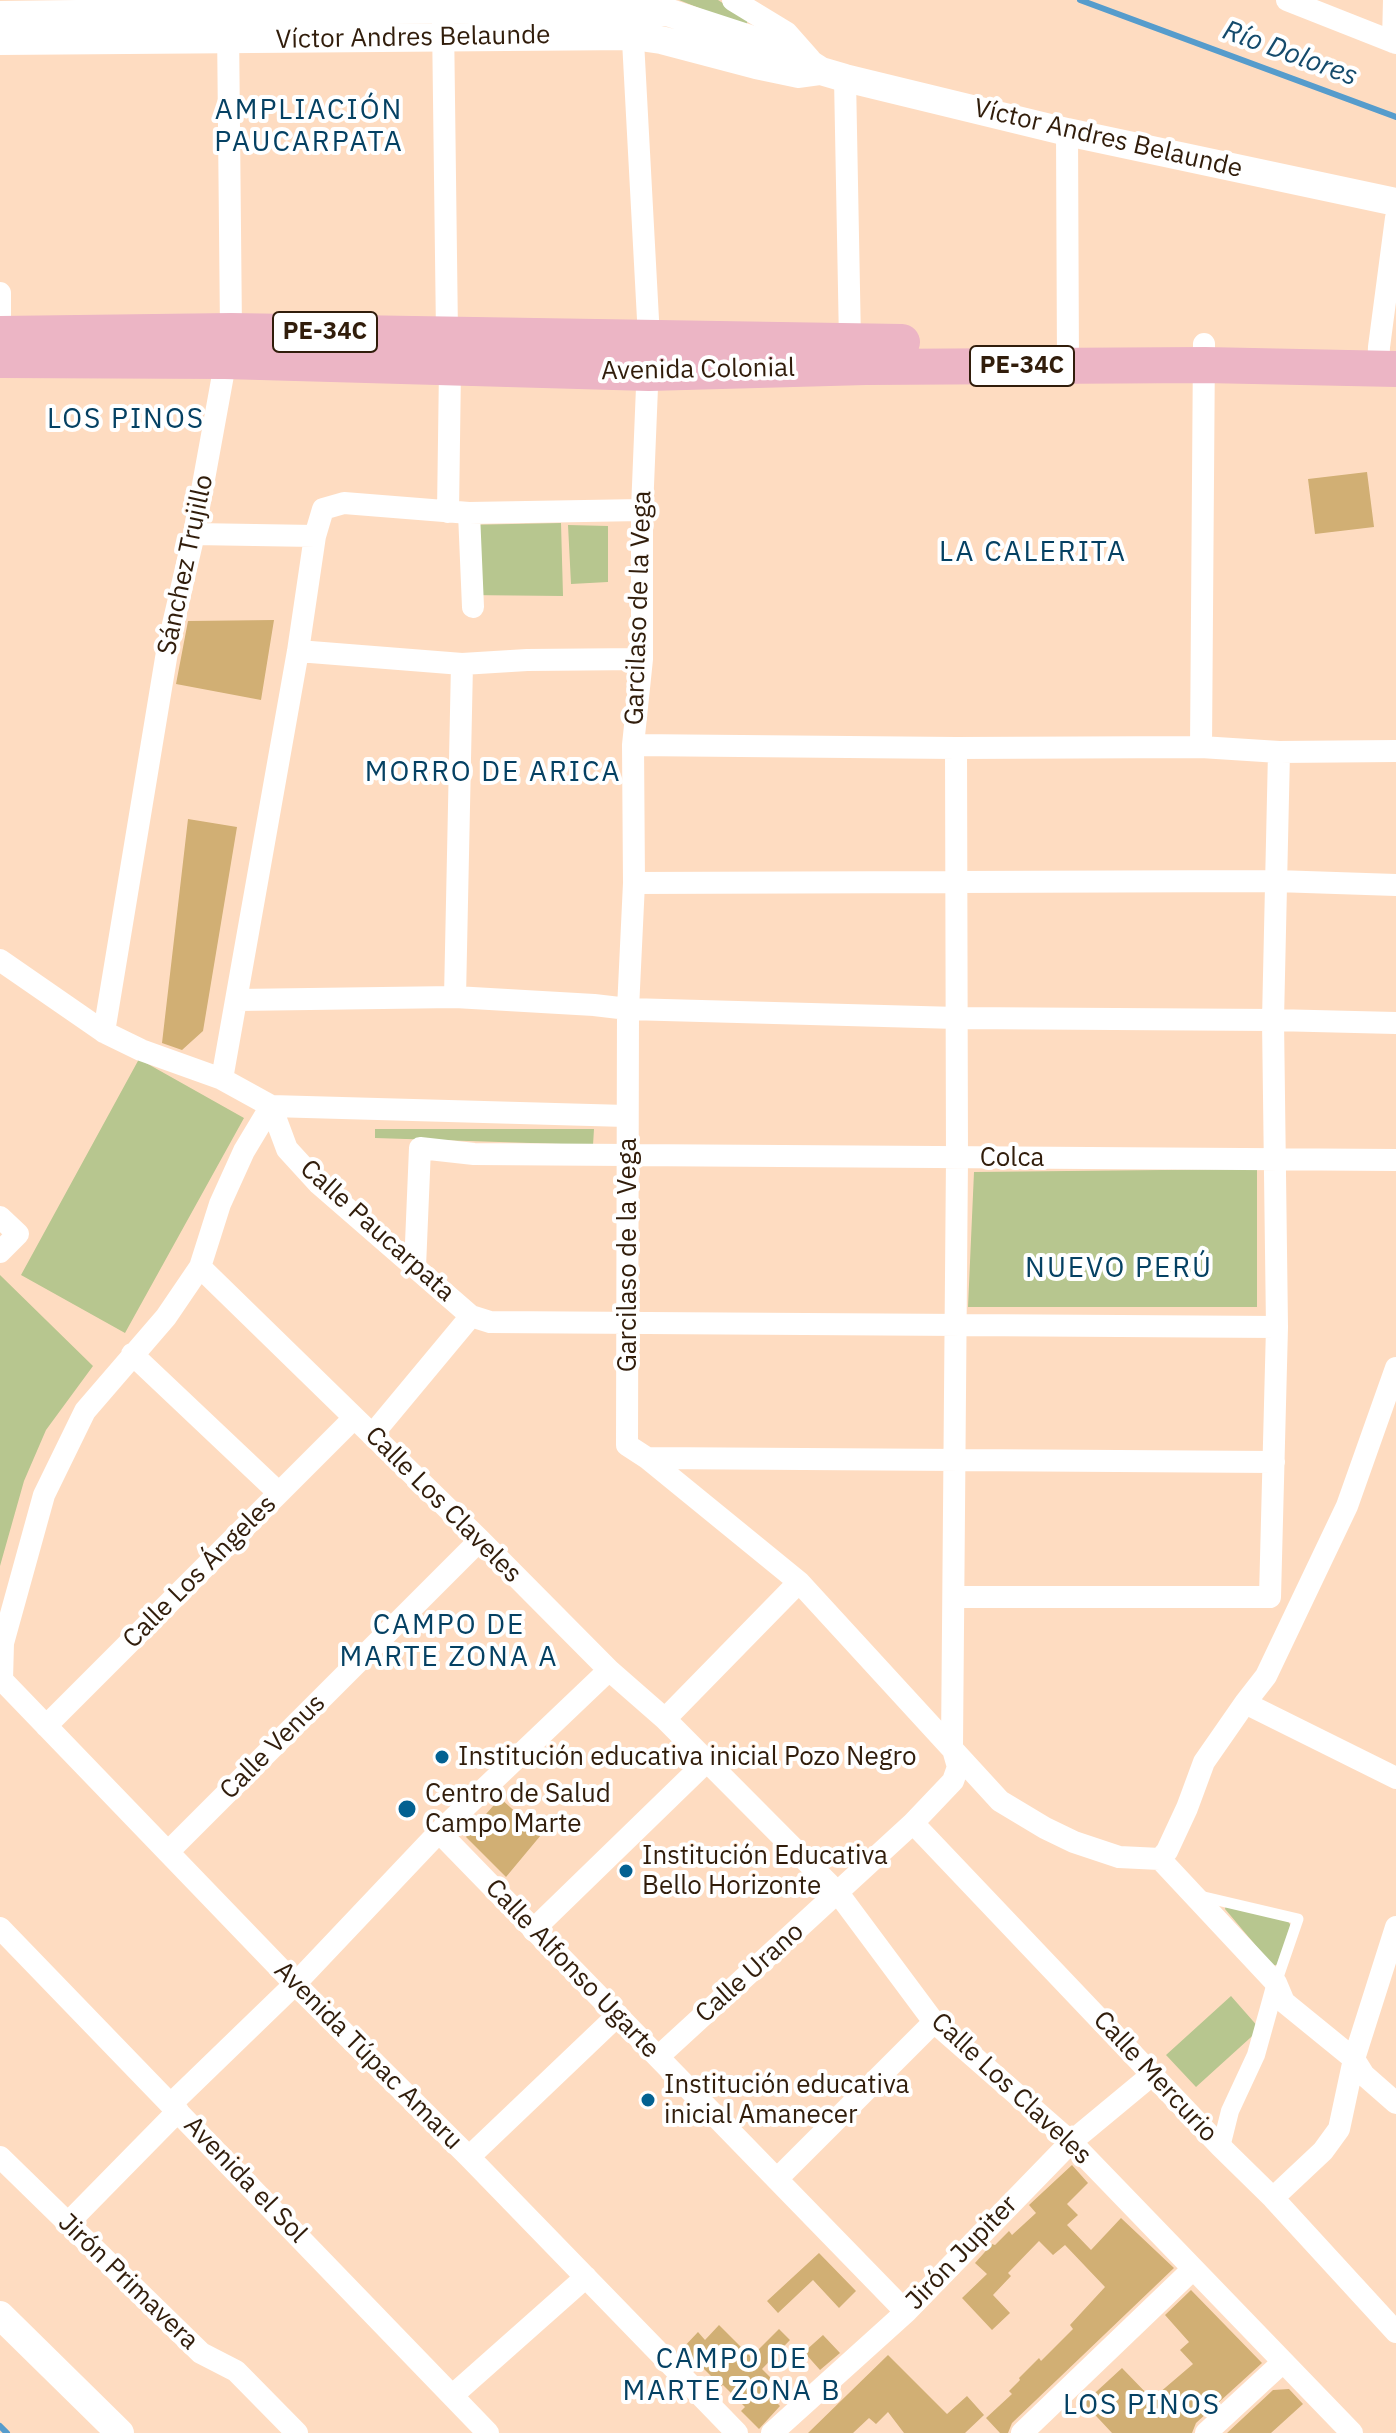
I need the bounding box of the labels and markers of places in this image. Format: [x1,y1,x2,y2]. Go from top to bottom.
place label: Institución educativa inicial Pozo Negro [458,1741,916,1773]
marker: Institución educativa inicial Pozo Negro [433,1748,451,1766]
place label: Centro de Salud Campo Marte [425,1778,611,1840]
marker: Centro de Salud Campo Marte [396,1798,418,1820]
place label: Institución Educativa Bello Horizonte [642,1840,888,1902]
marker: Institución Educativa Bello Horizonte [617,1862,635,1880]
place label: Institución educativa inicial Amanecer [664,2069,909,2130]
marker: Institución educativa inicial Amanecer [639,2091,657,2109]

